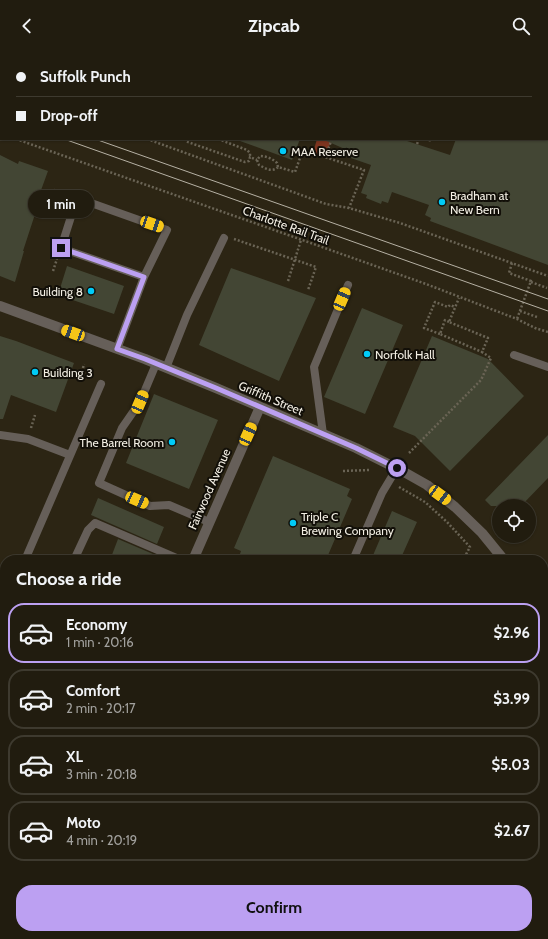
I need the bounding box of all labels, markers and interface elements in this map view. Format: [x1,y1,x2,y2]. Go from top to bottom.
icon: back [16,15,38,37]
text: Zipcab [248,15,300,37]
icon: search [510,15,532,37]
text: Suffolk Punch [40,68,131,86]
text: Drop-off [40,107,98,125]
place label: MAA Reserve [291,144,358,159]
marker: MAA Reserve [278,146,288,156]
place label: Bradham at New Bern [450,188,508,217]
callout: 1 min [28,190,94,218]
text: 1 min [46,196,76,212]
marker: Bradham at New Bern [437,197,447,207]
street label: Charlotte Rail Trail [241,202,331,248]
car [139,214,165,234]
route end [52,239,70,257]
place label: Building 8 [32,284,83,299]
marker: Building 8 [86,286,96,296]
car [332,286,352,312]
car [60,323,86,343]
place label: Norfolk Hall [375,347,435,362]
marker: Norfolk Hall [362,349,372,359]
place label: Building 3 [43,365,93,380]
marker: Building 3 [30,367,40,377]
street label: Griffith Street [236,378,306,418]
car [130,389,150,415]
car [238,421,258,447]
place label: The Barrel Room [80,435,164,450]
marker: The Barrel Room [167,437,177,447]
street label: Fairwood Avenue [184,446,234,532]
route start [388,459,406,477]
car [427,483,453,507]
car [124,490,150,510]
map controls [492,499,536,543]
button: locate [492,499,536,543]
place label: Triple C Brewing Company [301,509,394,538]
marker: Triple C Brewing Company [288,518,298,528]
text: Choose a ride [16,568,121,590]
icon: car [18,615,54,651]
text: Economy [66,616,127,634]
text: $2.96 [493,624,530,642]
text: 1 min · 20:16 [66,634,134,650]
icon: car [18,681,54,717]
text: Comfort [66,682,120,700]
text: $3.99 [493,690,530,708]
text: 2 min · 20:17 [66,700,135,716]
icon: car [18,747,54,783]
text: XL [66,748,83,766]
text: $5.03 [491,756,530,774]
text: 3 min · 20:18 [66,766,137,782]
icon: car [18,813,54,849]
text: Moto [66,814,100,832]
text: $2.67 [494,822,530,840]
text: 4 min · 20:19 [66,832,137,848]
button: Confirm [16,885,532,931]

